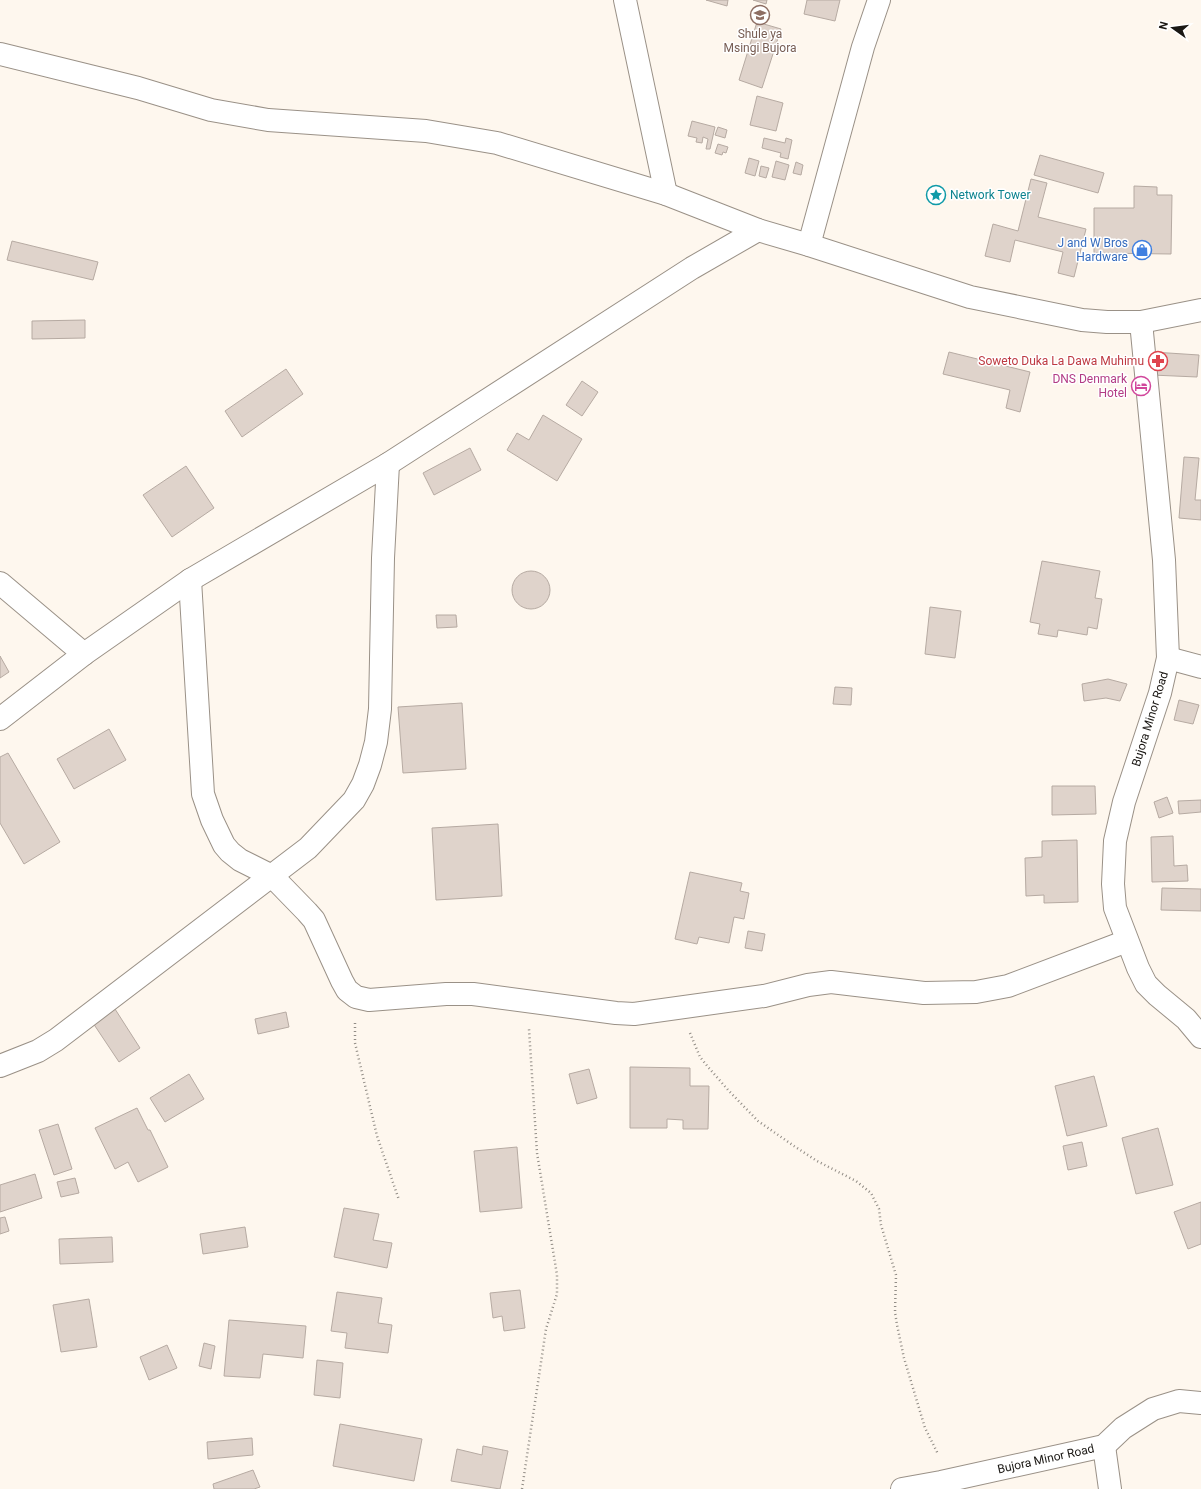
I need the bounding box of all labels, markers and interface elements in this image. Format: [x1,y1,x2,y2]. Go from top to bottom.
school or university icon: Shule ya Msingi Bujora [749,4,771,26]
north arrow [1153,8,1193,48]
text: N [1157,20,1171,31]
place label: Shule ya Msingi Bujora [723,27,797,55]
place icon: Network Tower [925,184,947,206]
place label: Network Tower [950,188,1030,202]
place label: J and W Bros Hardware [1057,236,1128,264]
shop icon: J and W Bros Hardware [1131,239,1153,261]
pharmacy icon: Soweto Duka La Dawa Muhimu [1147,350,1169,372]
place label: Soweto Duka La Dawa Muhimu [978,354,1144,368]
place label: DNS Denmark Hotel [1052,372,1128,400]
hotel icon: DNS Denmark Hotel [1130,375,1152,397]
street label: Bujora Minor Road [1129,670,1171,768]
street label: Bujora Minor Road [996,1441,1096,1476]

